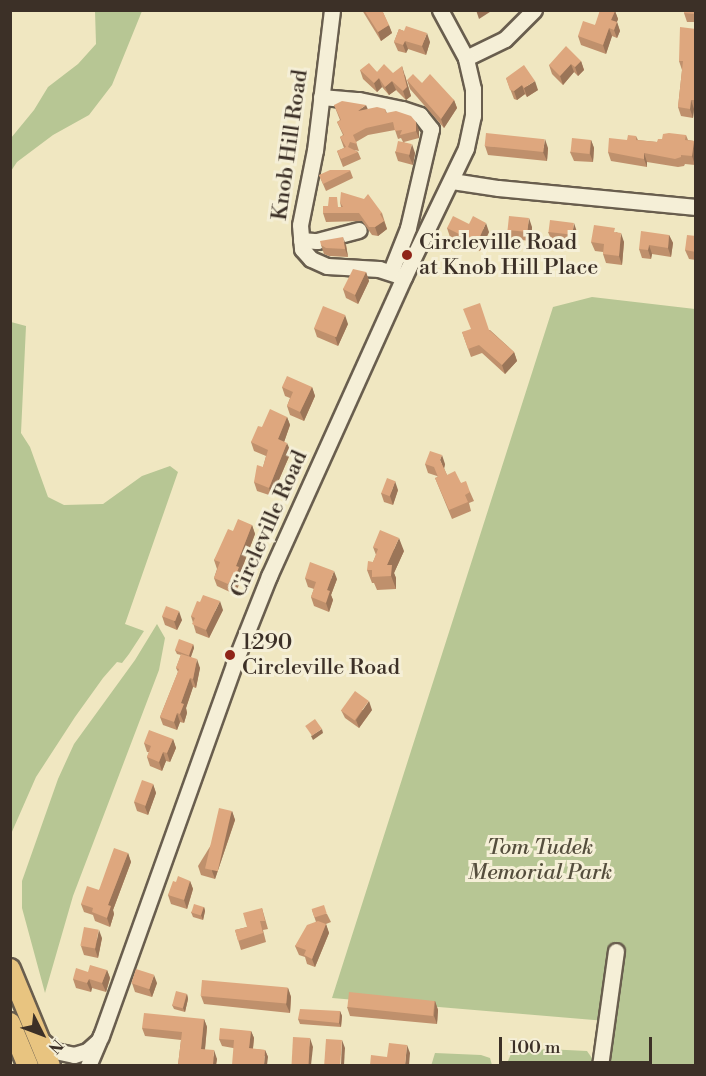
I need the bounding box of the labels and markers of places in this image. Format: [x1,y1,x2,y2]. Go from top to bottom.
place label: Circleville Road at Knob Hill Place [419,229,598,280]
marker: Circleville Road at Knob Hill Place [400,248,414,262]
place label: 1290 Circleville Road [242,629,400,680]
marker: 1290 Circleville Road [223,648,237,662]

